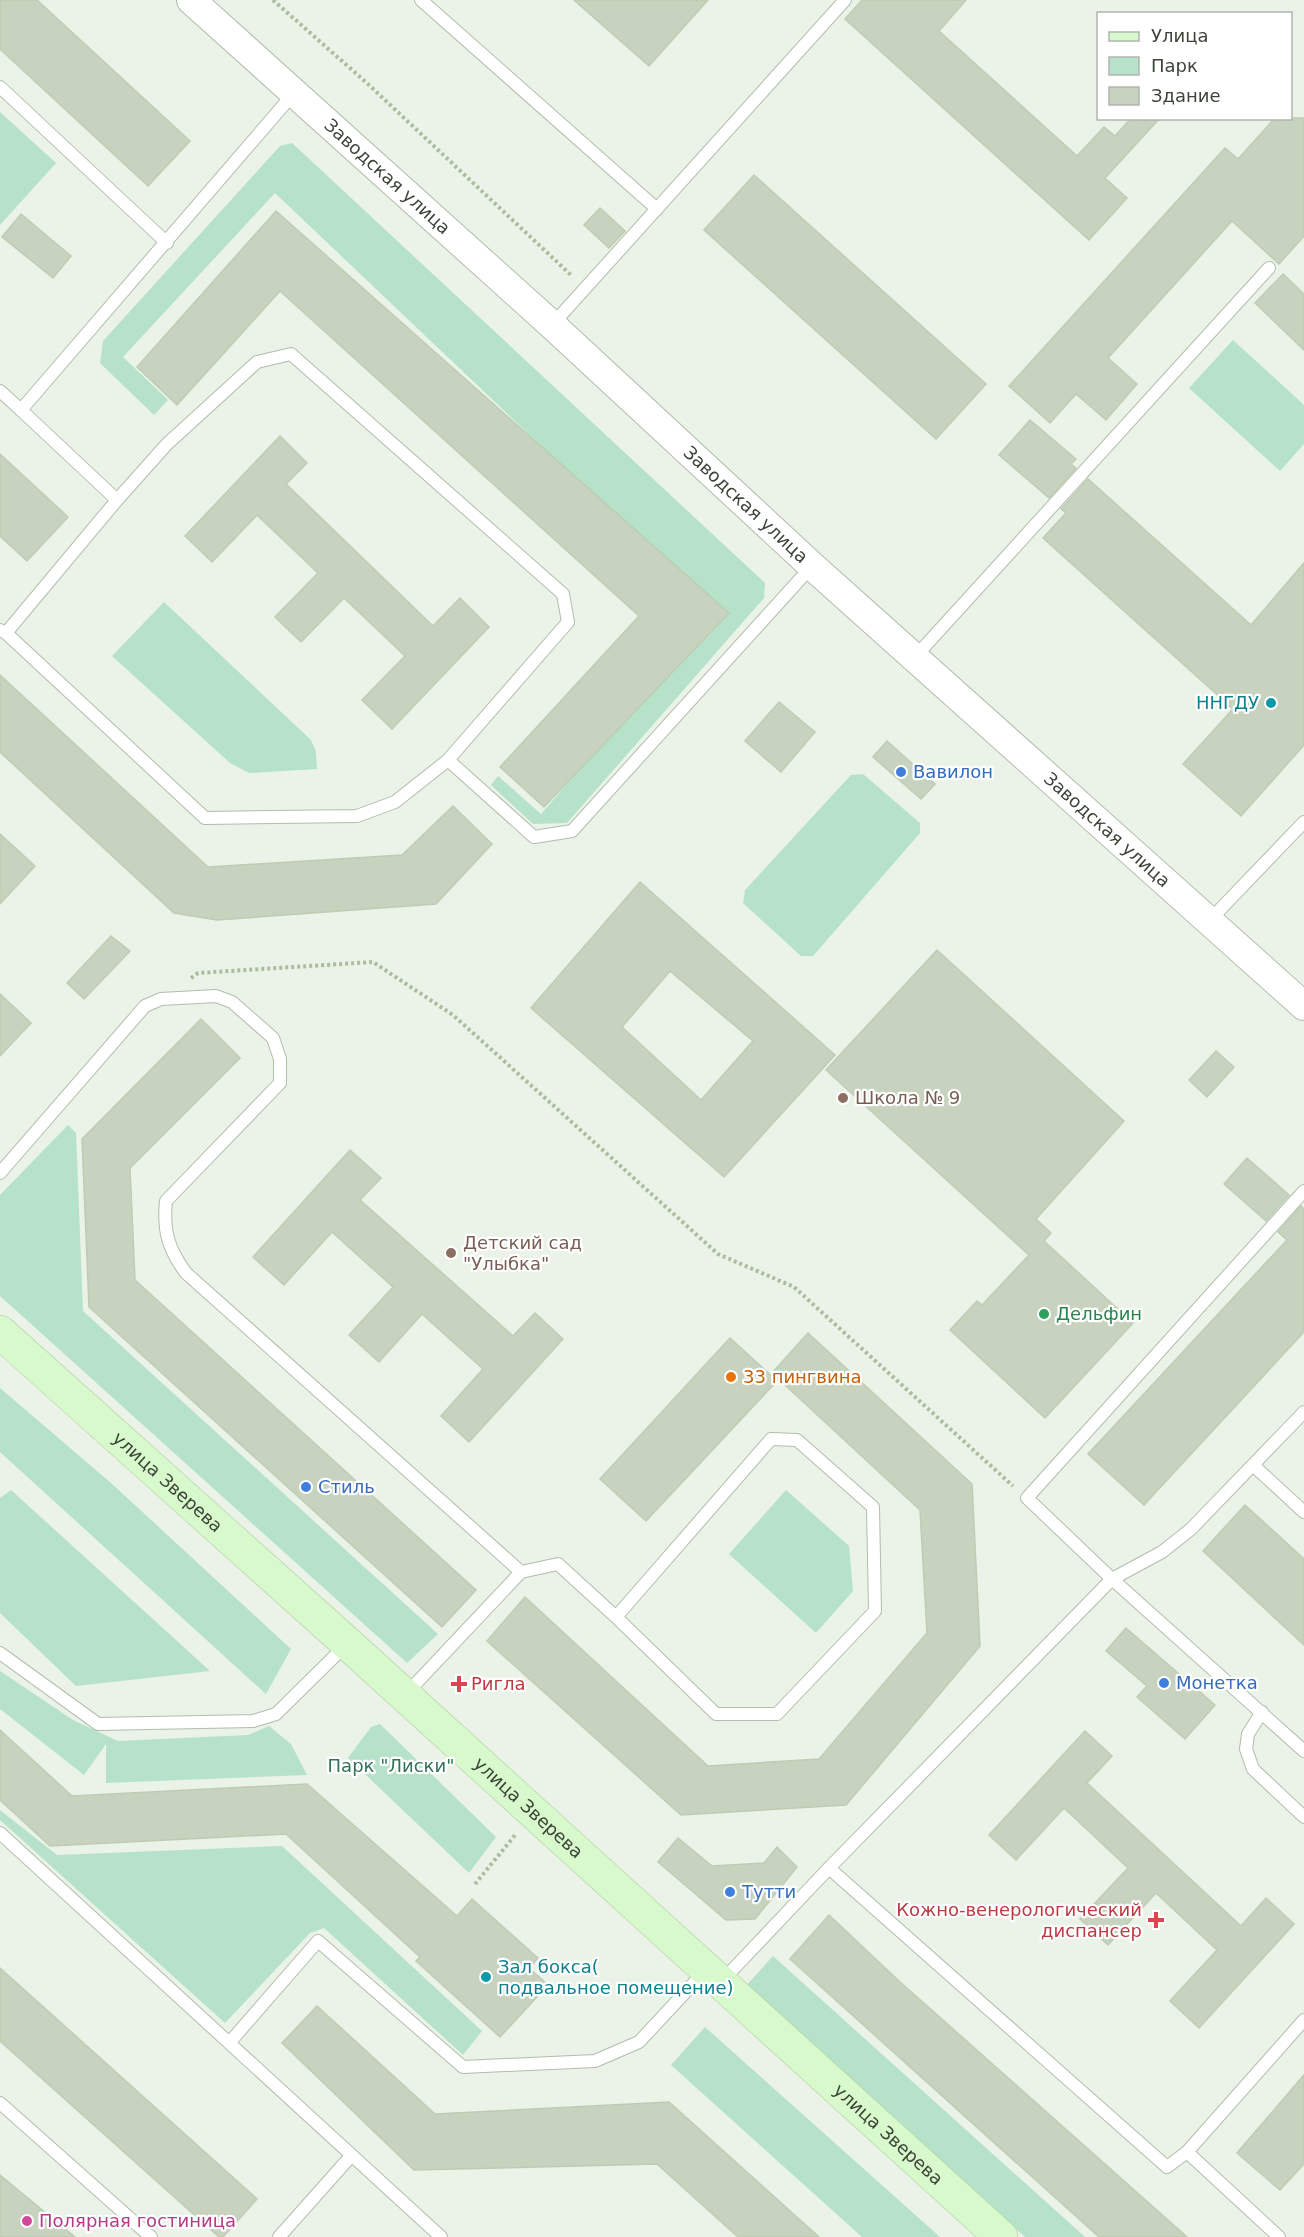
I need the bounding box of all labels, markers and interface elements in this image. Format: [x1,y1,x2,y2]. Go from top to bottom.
legend [1097,12,1292,120]
text: Улица [1151,25,1208,46]
text: Парк [1151,55,1198,76]
text: Здание [1151,85,1221,106]
street label: Заводская улица [320,114,455,238]
street label: Заводская улица [680,441,813,567]
place label: ННГДУ [1196,692,1259,713]
marker: ННГДУ [1264,696,1278,710]
place label: Вавилон [913,761,993,782]
marker: Вавилон [894,765,908,779]
street label: Заводская улица [1040,768,1175,891]
place label: Школа № 9 [855,1087,960,1108]
marker: Школа № 9 [836,1091,850,1105]
place label: Детский сад "Улыбка" [463,1232,582,1274]
marker: Детский сад "Улыбка" [444,1246,458,1260]
place label: Дельфин [1056,1303,1142,1324]
marker: Дельфин [1037,1307,1051,1321]
place label: 33 пингвина [743,1366,861,1387]
marker: 33 пингвина [724,1370,738,1384]
street label: улица Зверева [109,1427,227,1536]
place label: Стиль [318,1476,375,1497]
marker: Стиль [299,1480,313,1494]
place label: Монетка [1176,1672,1258,1693]
place label: Ригла [471,1673,526,1694]
marker: Монетка [1157,1676,1171,1690]
marker: Ригла [452,1677,466,1691]
street label: улица Зверева [470,1752,588,1862]
park label: Парк "Лиски" [328,1755,454,1776]
place label: Тутти [741,1881,796,1902]
marker: Тутти [723,1885,737,1899]
place label: Кожно-венерологический диспансер [896,1899,1142,1941]
marker: Кожно-венерологический диспансер [1147,1911,1165,1929]
place label: Зал бокса( подвальное помещение) [498,1956,734,1998]
marker: Зал бокса( подвальное помещение) [479,1970,493,1984]
street label: улица Зверева [829,2079,947,2189]
place label: Полярная гостиница [39,2210,236,2231]
marker: Полярная гостиница [20,2214,34,2228]

